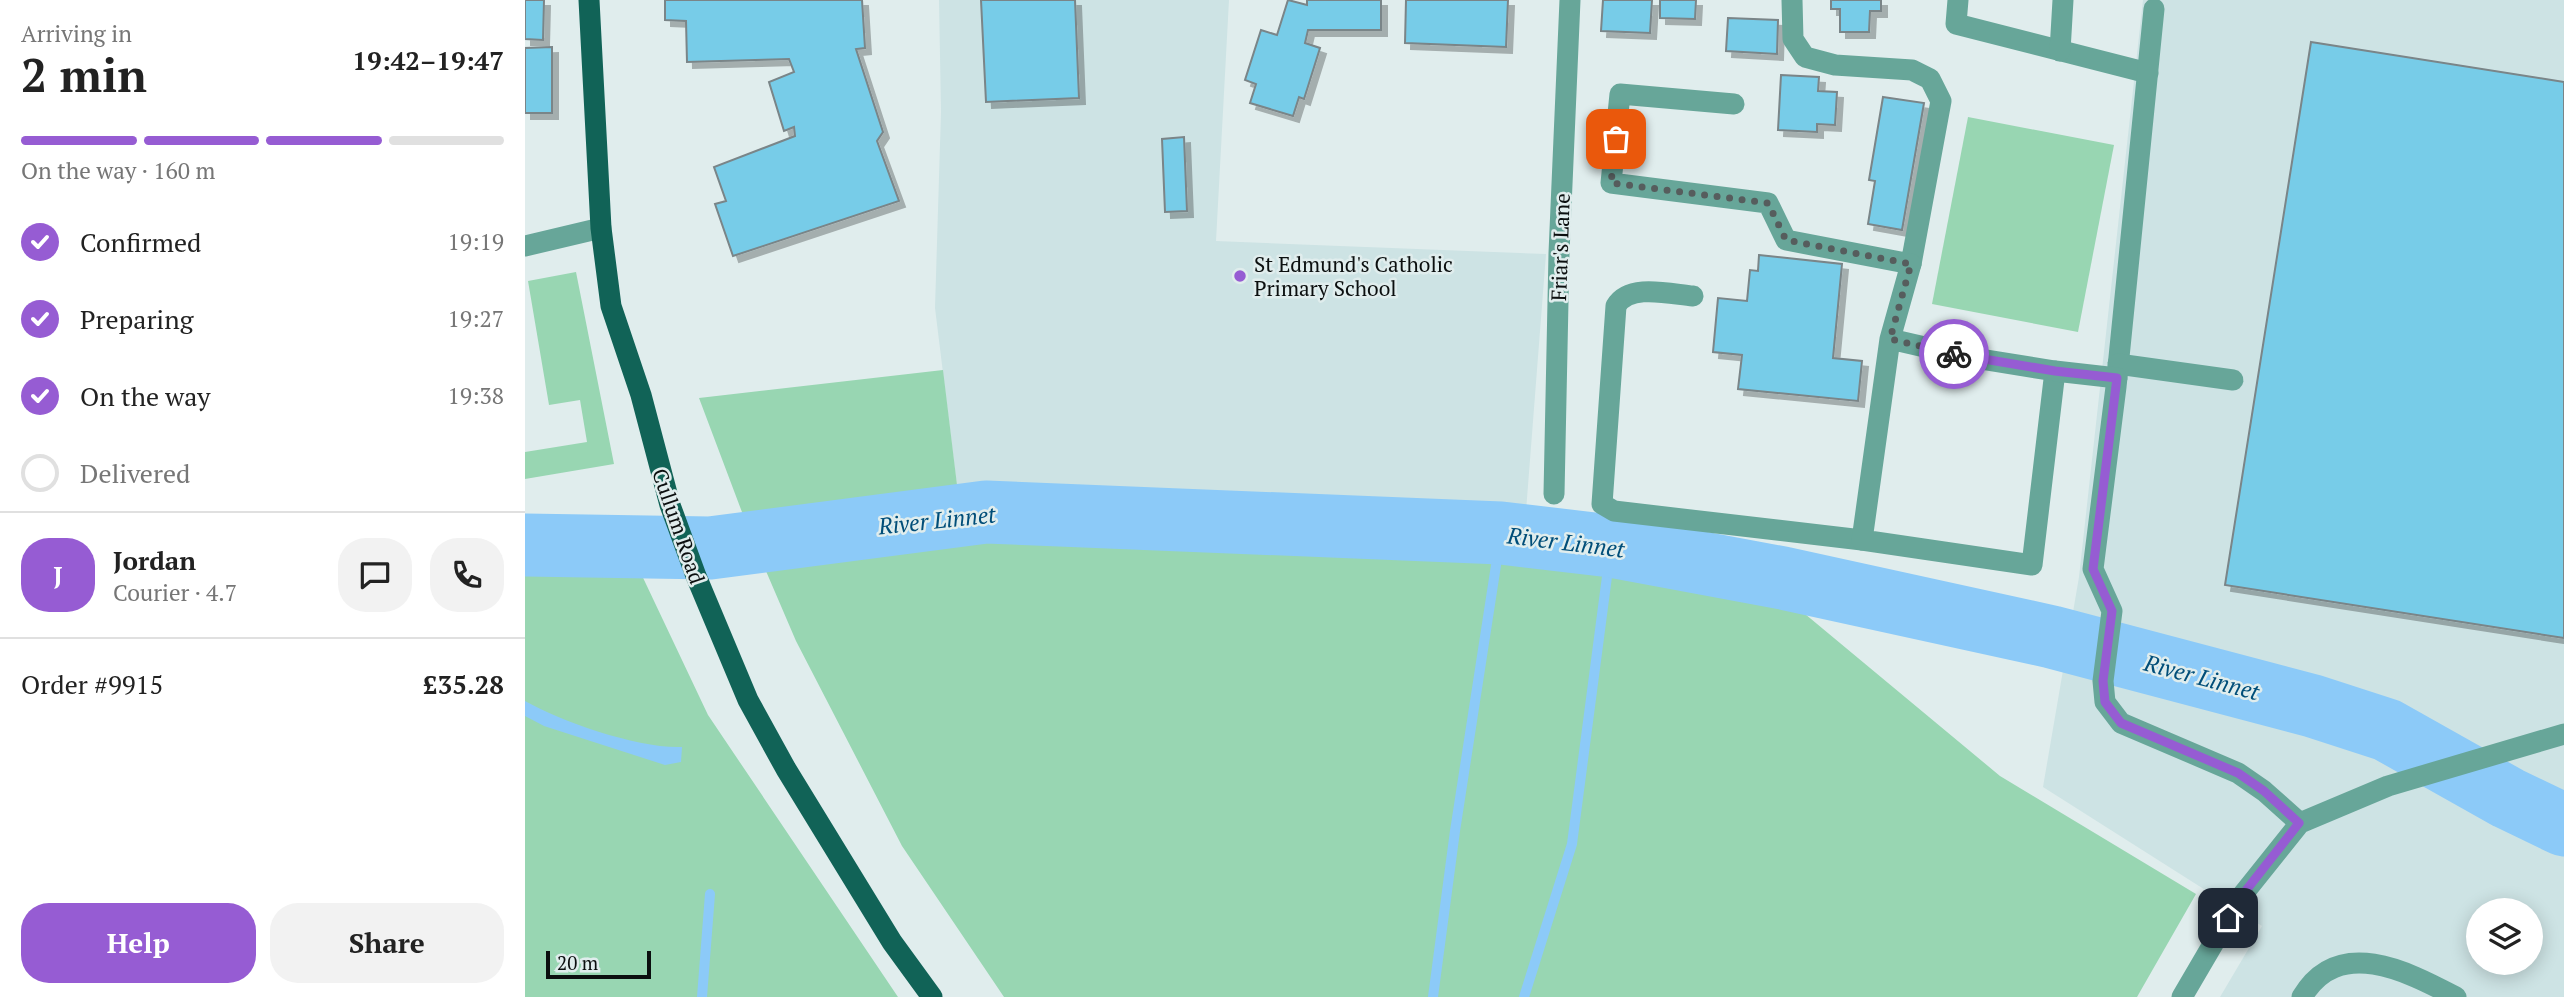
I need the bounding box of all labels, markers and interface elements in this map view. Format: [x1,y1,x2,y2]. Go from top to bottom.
text: Arriving in [21,18,132,49]
text: 19:42–19:47 [352,43,504,77]
text: 2 min [21,44,147,105]
pin [1586,109,1646,169]
icon: bag [1597,120,1635,158]
text: On the way · 160 m [21,155,215,186]
street label: Friar's Lane [1544,193,1576,301]
icon: check [21,223,59,261]
text: Confirmed [80,225,201,259]
text: 19:19 [447,226,504,257]
place label: St Edmund's Catholic Primary School [1254,250,1453,302]
marker: St Edmund's Catholic Primary School [1232,268,1248,284]
icon: check [21,300,59,338]
text: Preparing [80,302,193,336]
text: 19:27 [447,303,504,334]
courier [1919,319,1989,389]
icon: bike [1935,335,1973,373]
icon: check [21,377,59,415]
text: On the way [80,379,211,413]
text: 19:38 [447,380,504,411]
text: Delivered [80,456,190,490]
street label: Cullum Road [646,465,712,588]
water label: River Linnet [876,498,999,542]
water label: River Linnet [1505,519,1628,565]
button: chat [338,538,412,612]
button: phone [430,538,504,612]
text: Jordan [113,543,196,577]
text: J [53,558,63,592]
text: Courier · 4.7 [113,577,237,608]
water label: River Linnet [2140,646,2264,708]
text: Order #9915 [21,667,163,701]
text: £35.28 [423,667,504,701]
pin [2198,888,2258,948]
map controls [2466,898,2543,975]
button: layers [2466,898,2543,975]
icon: home [2209,899,2247,937]
button: Help [21,903,256,983]
button: Share [270,903,504,983]
scale bar [546,948,651,980]
text: 20 m [557,950,598,975]

